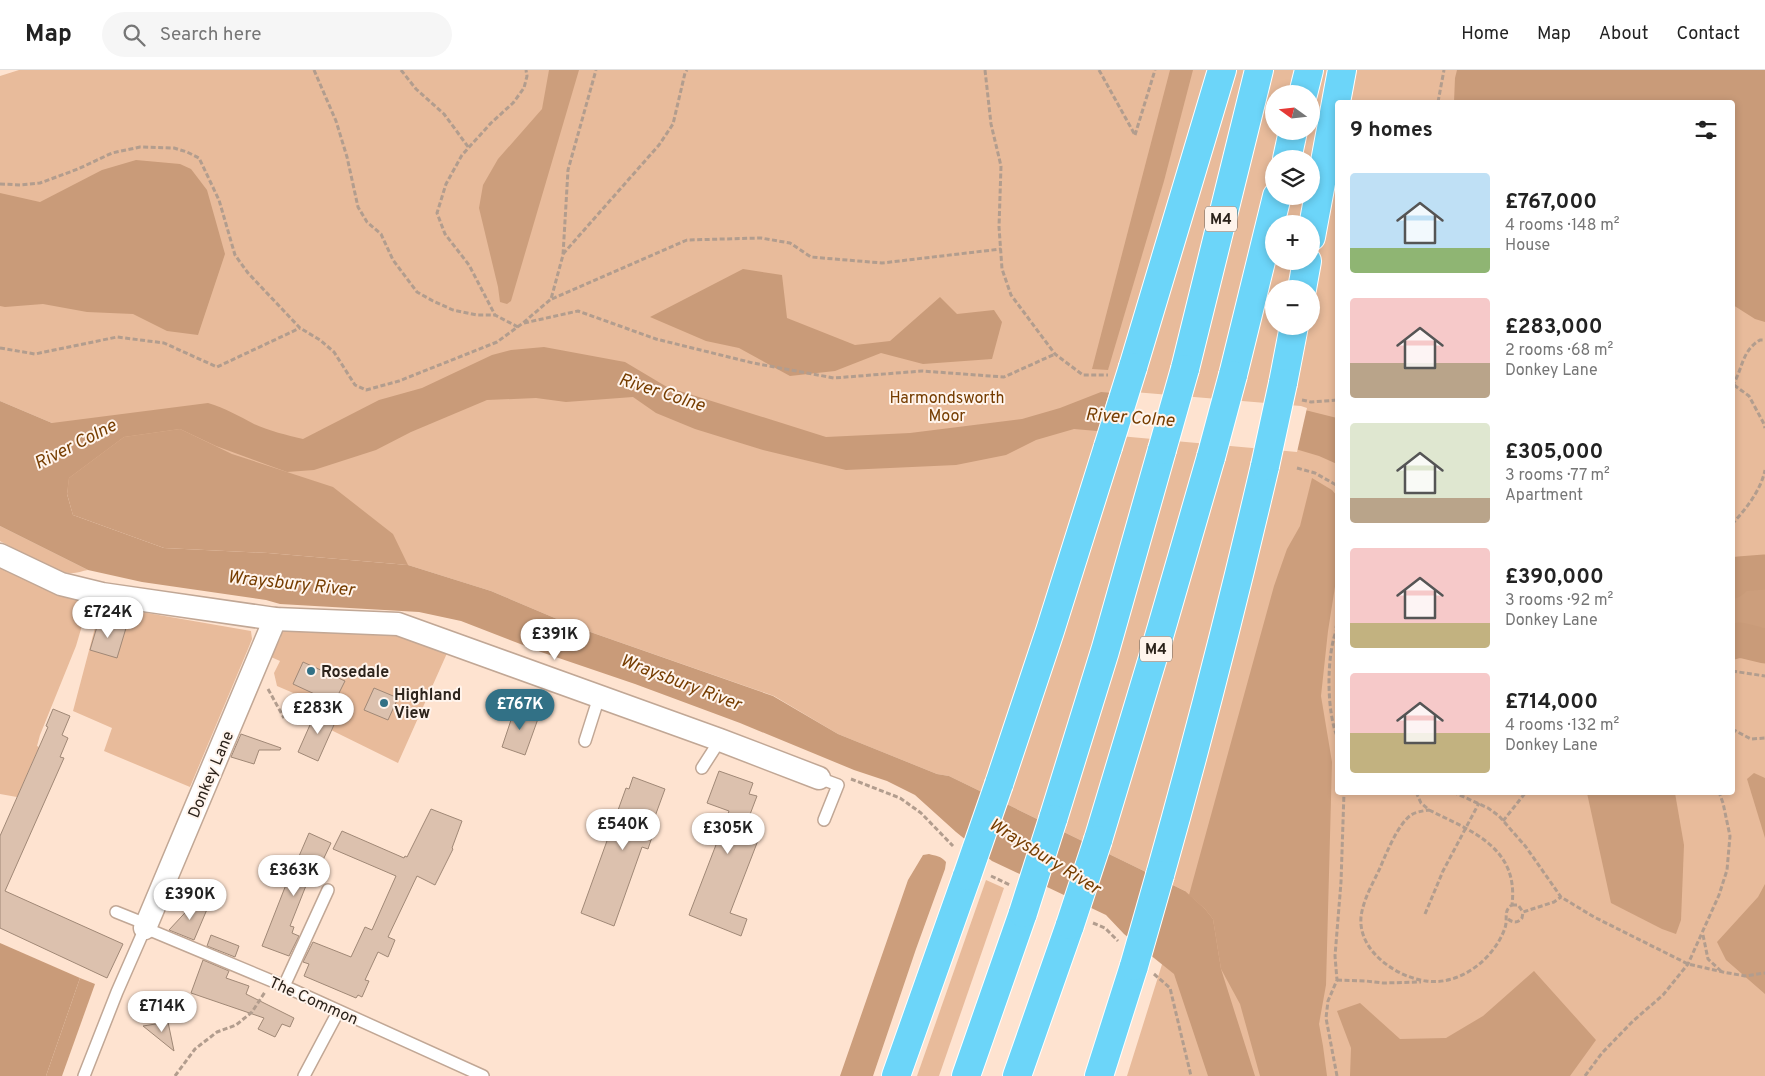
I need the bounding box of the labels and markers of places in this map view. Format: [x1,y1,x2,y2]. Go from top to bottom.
pin: £724K [73,596,143,639]
pin: £391K [520,618,590,661]
place label: Rosedale [321,663,389,683]
marker: Rosedale [305,665,317,677]
place label: Highland View [394,686,461,724]
pin: £767K [485,688,555,731]
pin: £283K [283,692,353,735]
marker: Highland View [378,697,390,709]
pin: £540K [588,808,658,851]
pin: £305K [693,812,763,855]
pin: £363K [259,854,329,897]
pin: £390K [155,878,225,921]
pin: £714K [127,990,197,1033]

